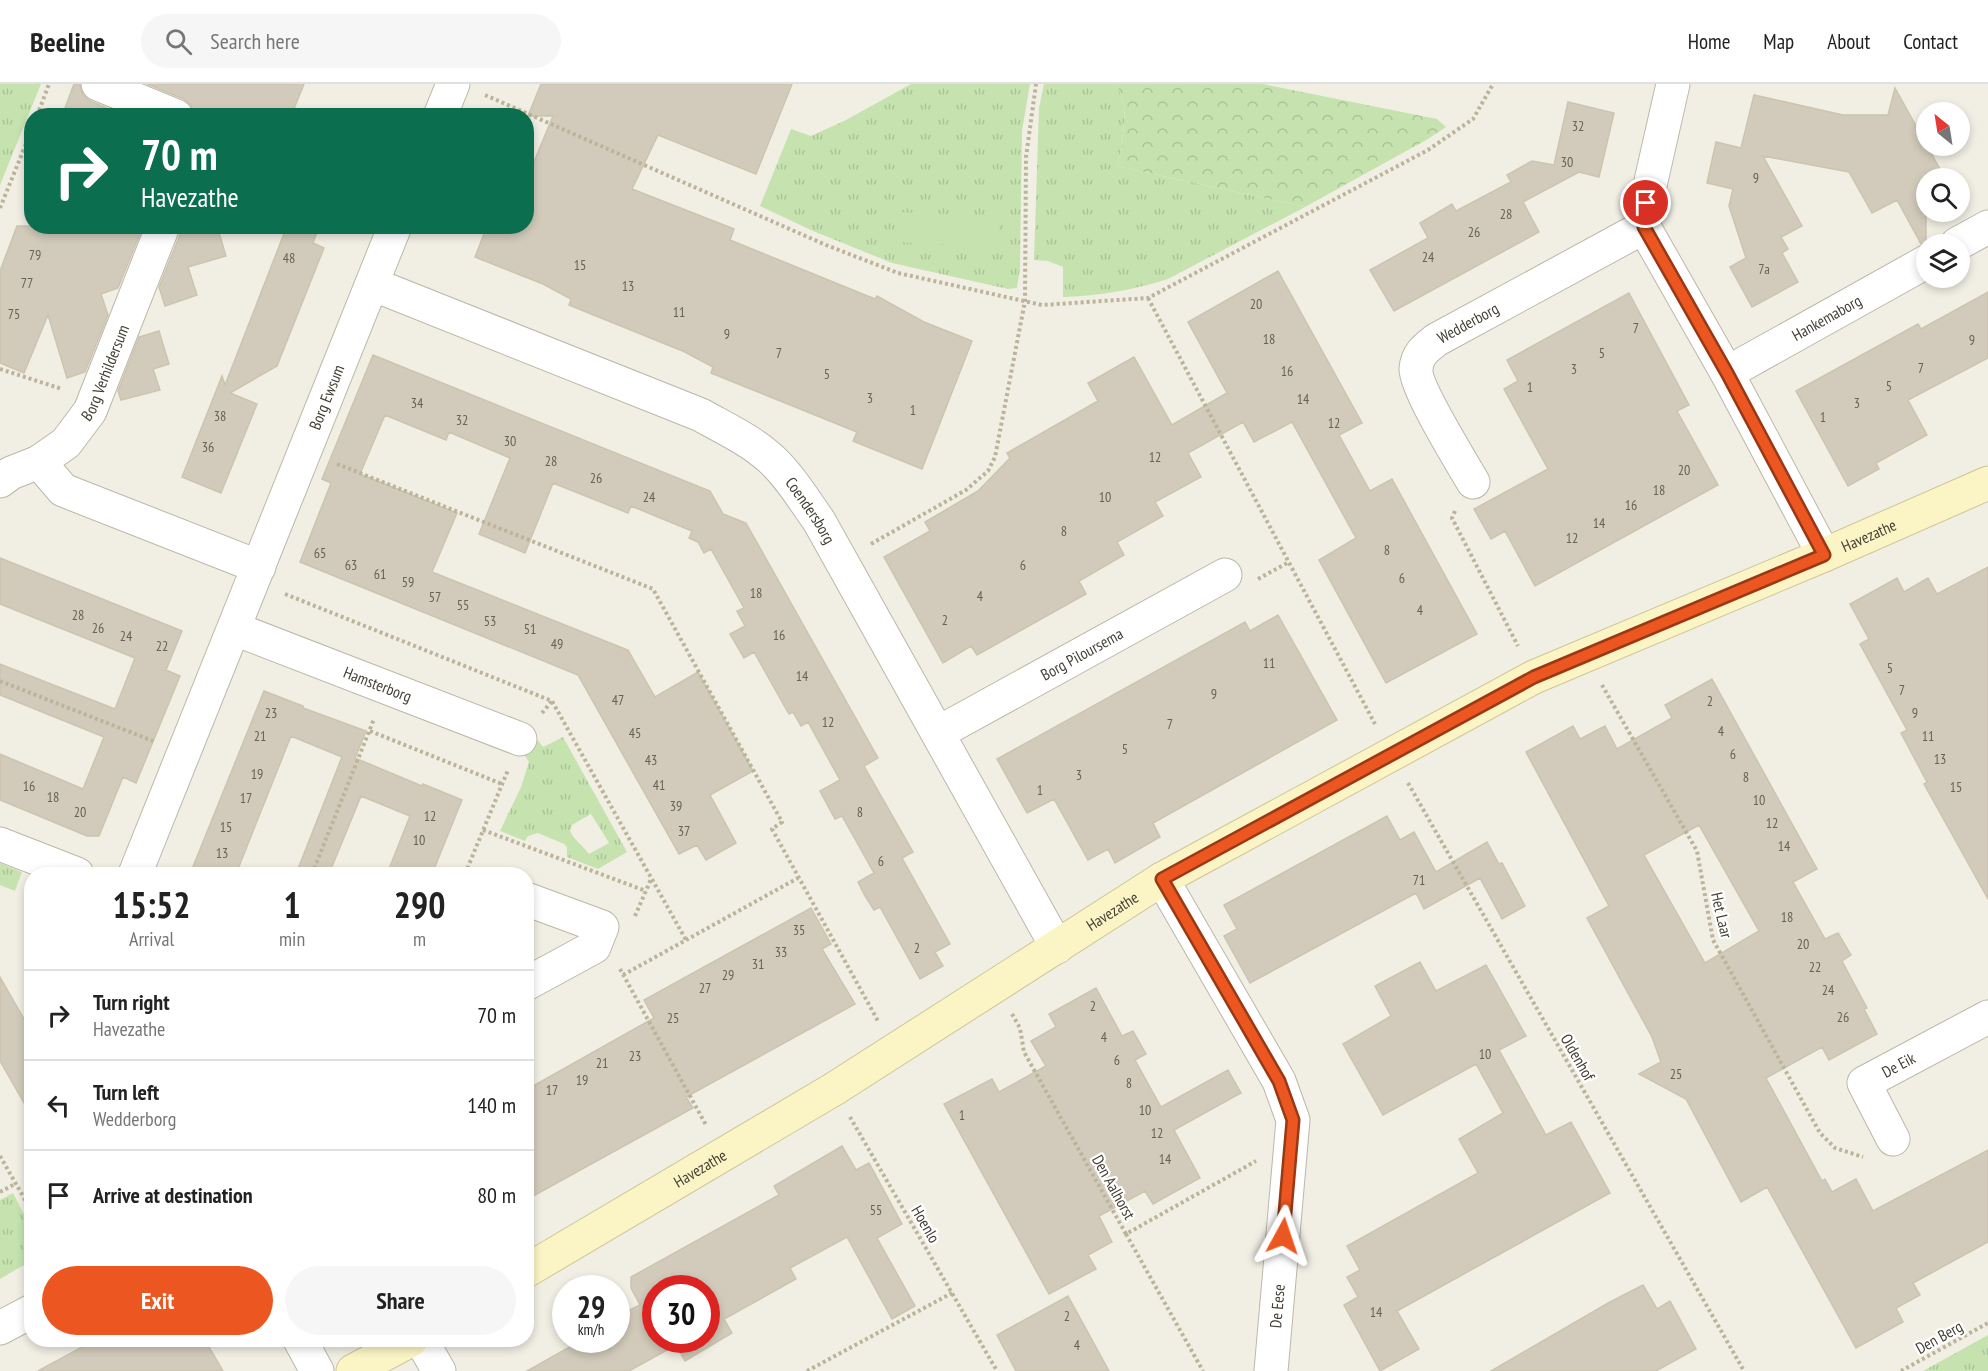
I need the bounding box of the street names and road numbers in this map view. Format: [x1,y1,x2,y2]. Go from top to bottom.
street label: Hankemaborg [1788,290,1865,345]
street label: Wedderborg [1434,298,1502,347]
street label: Borg Verhildersum [76,322,133,425]
street label: Borg Ewsum [304,362,348,432]
street label: Coendersborg [781,473,840,547]
street label: Havezathe [1838,515,1899,556]
street label: Borg Piloursema [1037,623,1126,685]
street label: Hamsterborg [341,662,415,706]
street label: Havezathe [1082,887,1142,935]
street label: Het Laar [1707,890,1737,941]
street label: Oldenhof [1557,1030,1600,1085]
street label: De Eik [1878,1047,1919,1082]
street label: Havezathe [670,1145,730,1192]
street label: Den Aalhorst [1088,1151,1140,1223]
street label: Hoenlo [907,1202,945,1246]
street label: De Eese [1265,1283,1289,1329]
street label: Den Berg [1912,1316,1966,1358]

